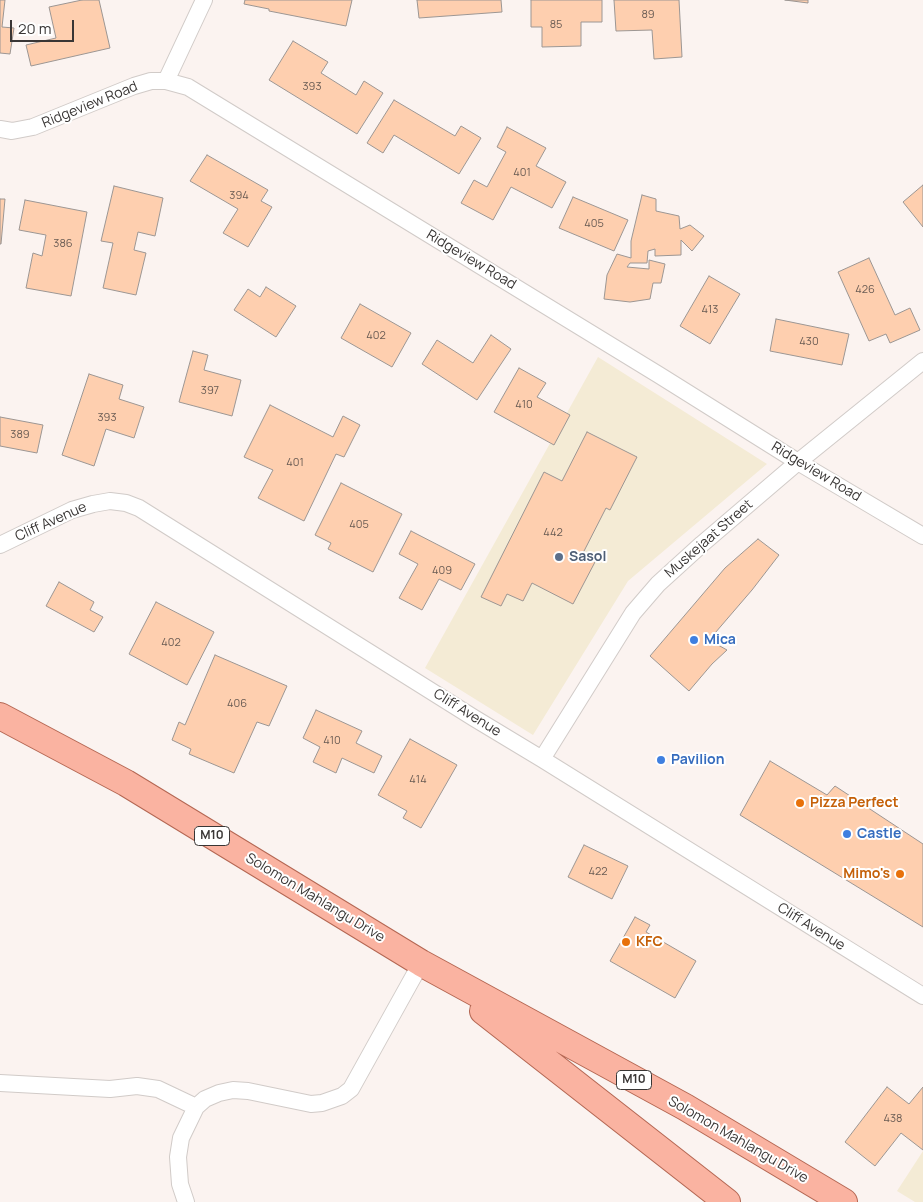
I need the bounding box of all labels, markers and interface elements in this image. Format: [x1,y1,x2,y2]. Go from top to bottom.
house number: 89 [641,8,655,22]
scale bar [12,10,76,42]
text: 20 m [18,18,51,39]
house number: 85 [550,18,562,32]
street label: Ridgeview Road [40,78,140,132]
house number: 393 [303,80,321,94]
house number: 401 [513,166,531,180]
house number: 394 [229,189,249,203]
house number: 405 [584,217,604,231]
street label: Ridgeview Road [423,227,519,293]
house number: 386 [53,237,73,251]
house number: 426 [855,283,875,297]
house number: 413 [702,303,718,317]
house number: 402 [366,329,386,343]
house number: 430 [799,335,819,349]
house number: 397 [201,384,219,398]
house number: 410 [515,398,533,412]
house number: 393 [98,411,116,425]
house number: 389 [10,428,30,442]
street label: Ridgeview Road [768,439,864,505]
house number: 401 [286,456,304,470]
street label: Muskejaat Street [662,496,756,582]
street label: Cliff Avenue [13,499,89,545]
house number: 405 [349,518,369,532]
house number: 442 [543,526,563,540]
place label: Sasol [569,549,606,565]
marker: Sasol [553,551,565,563]
house number: 409 [432,564,452,578]
place label: Mica [704,632,736,648]
marker: Mica [688,634,700,646]
house number: 402 [161,636,181,650]
street label: Cliff Avenue [430,686,504,740]
house number: 406 [227,697,247,711]
house number: 410 [323,734,341,748]
place label: Pavilion [671,752,724,768]
marker: Pavilion [655,754,667,766]
house number: 414 [409,773,427,787]
place label: Pizza Perfect [810,795,899,811]
marker: Pizza Perfect [794,797,806,809]
road number: M10 [194,826,230,846]
place label: Castle [857,826,901,842]
marker: Castle [841,828,853,840]
street label: Solomon Mahlangu Drive [243,850,387,946]
house number: 422 [588,865,608,879]
place label: Mimo's [843,866,890,882]
marker: Mimo's [894,868,906,880]
street label: Cliff Avenue [774,900,848,954]
place label: KFC [636,934,663,950]
marker: KFC [620,936,632,948]
road number: M10 [616,1070,652,1090]
street label: Solomon Mahlangu Drive [665,1093,811,1187]
house number: 438 [884,1112,902,1126]

